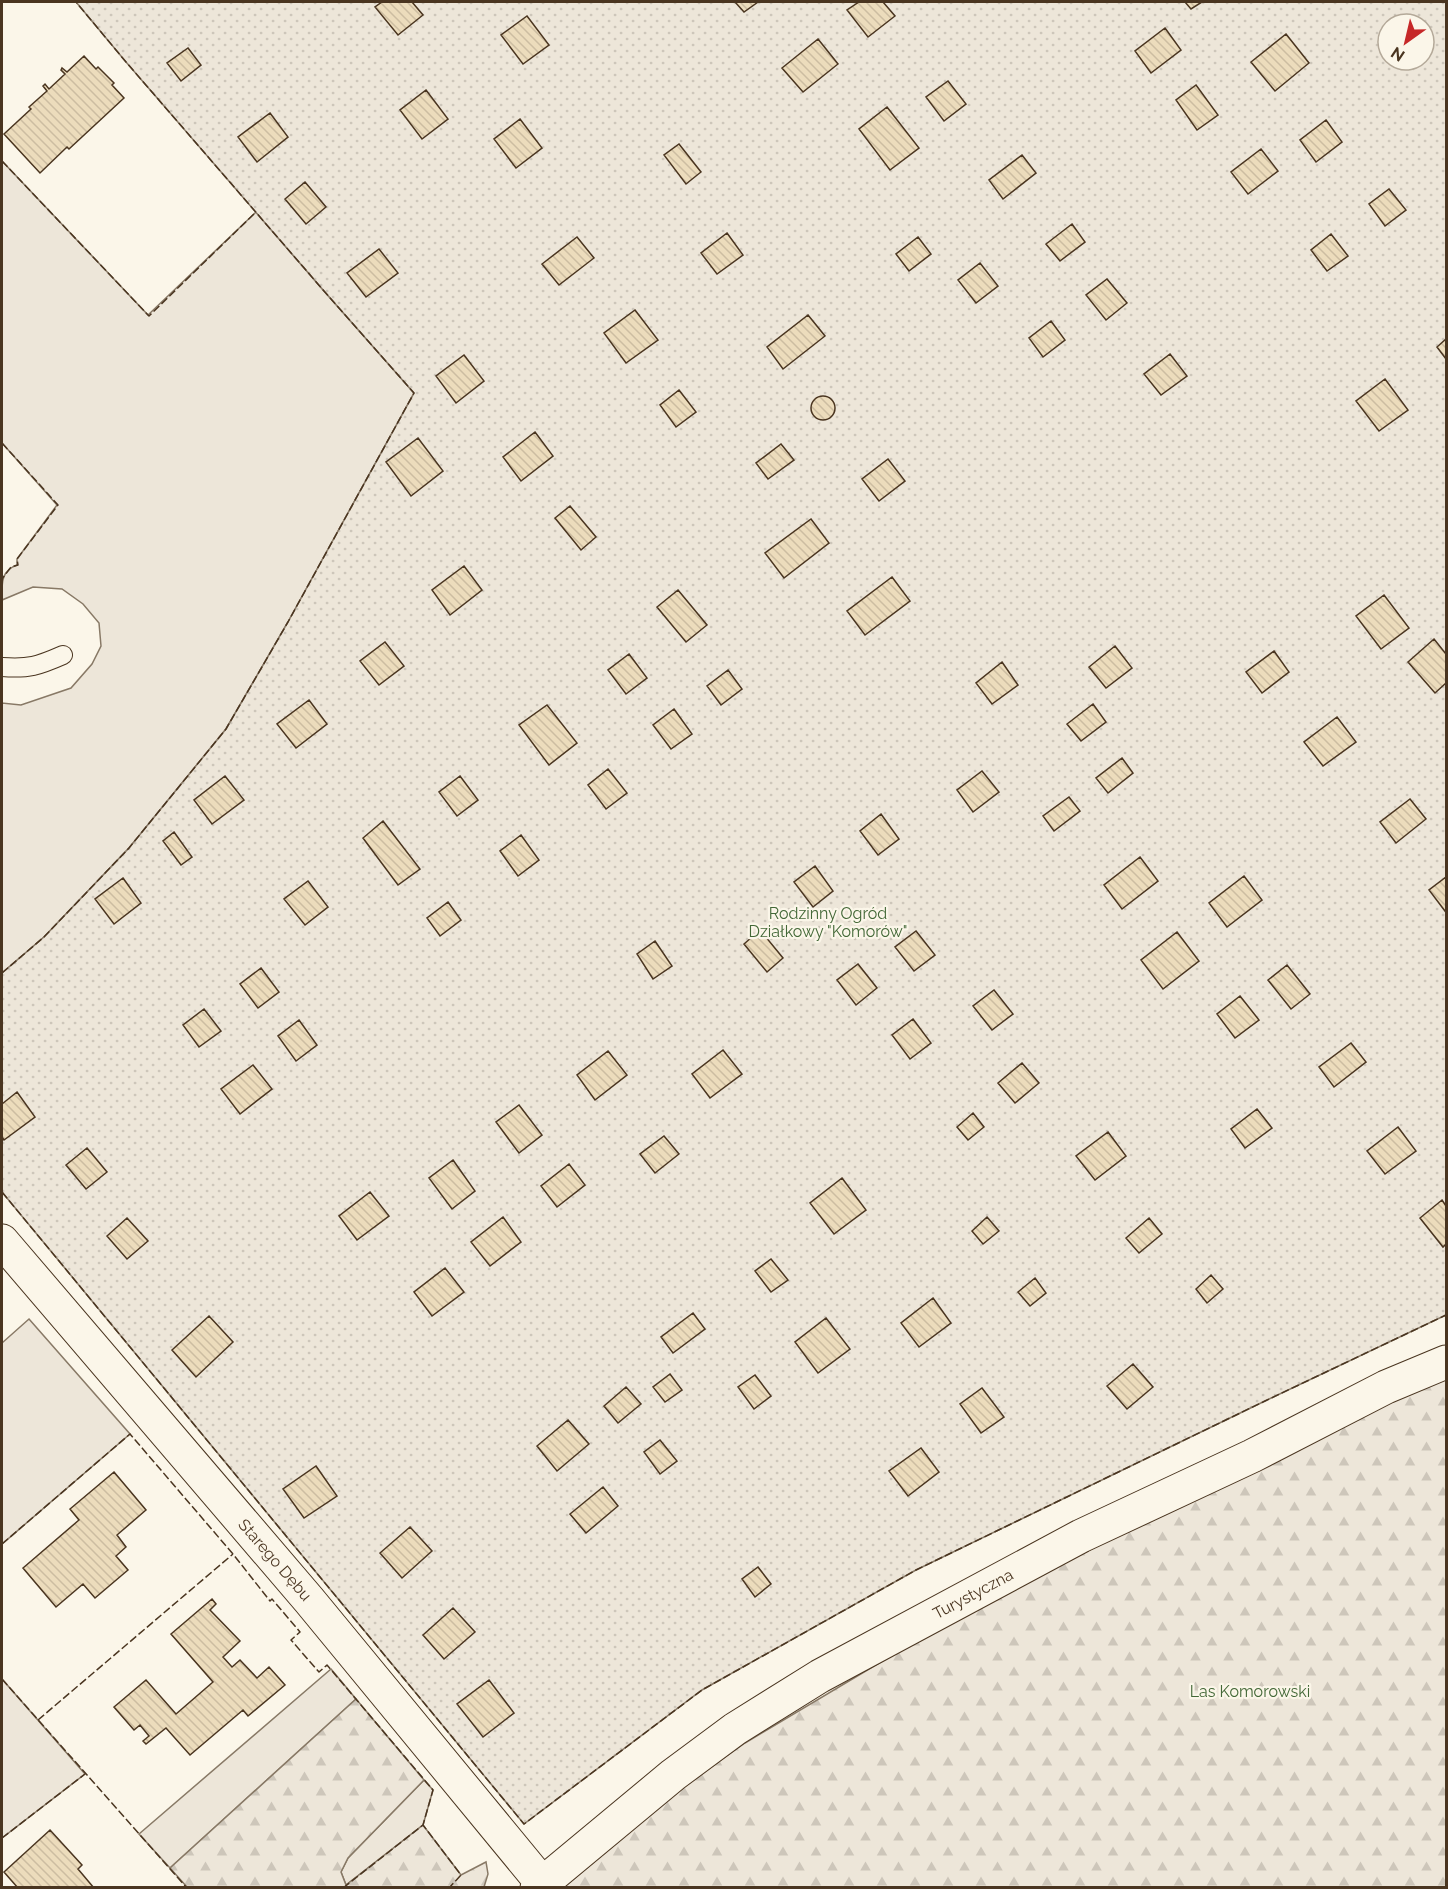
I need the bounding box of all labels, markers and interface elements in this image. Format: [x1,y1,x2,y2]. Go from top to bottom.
north arrow [1376,12,1436,72]
text: N [1388,43,1408,65]
park label: Rodzinny Ogród Działkowy "Komorów" [749,904,907,941]
street label: Starego Dębu [234,1515,316,1605]
street label: Turystyczna [930,1565,1016,1623]
park label: Las Komorowski [1190,1682,1310,1701]

